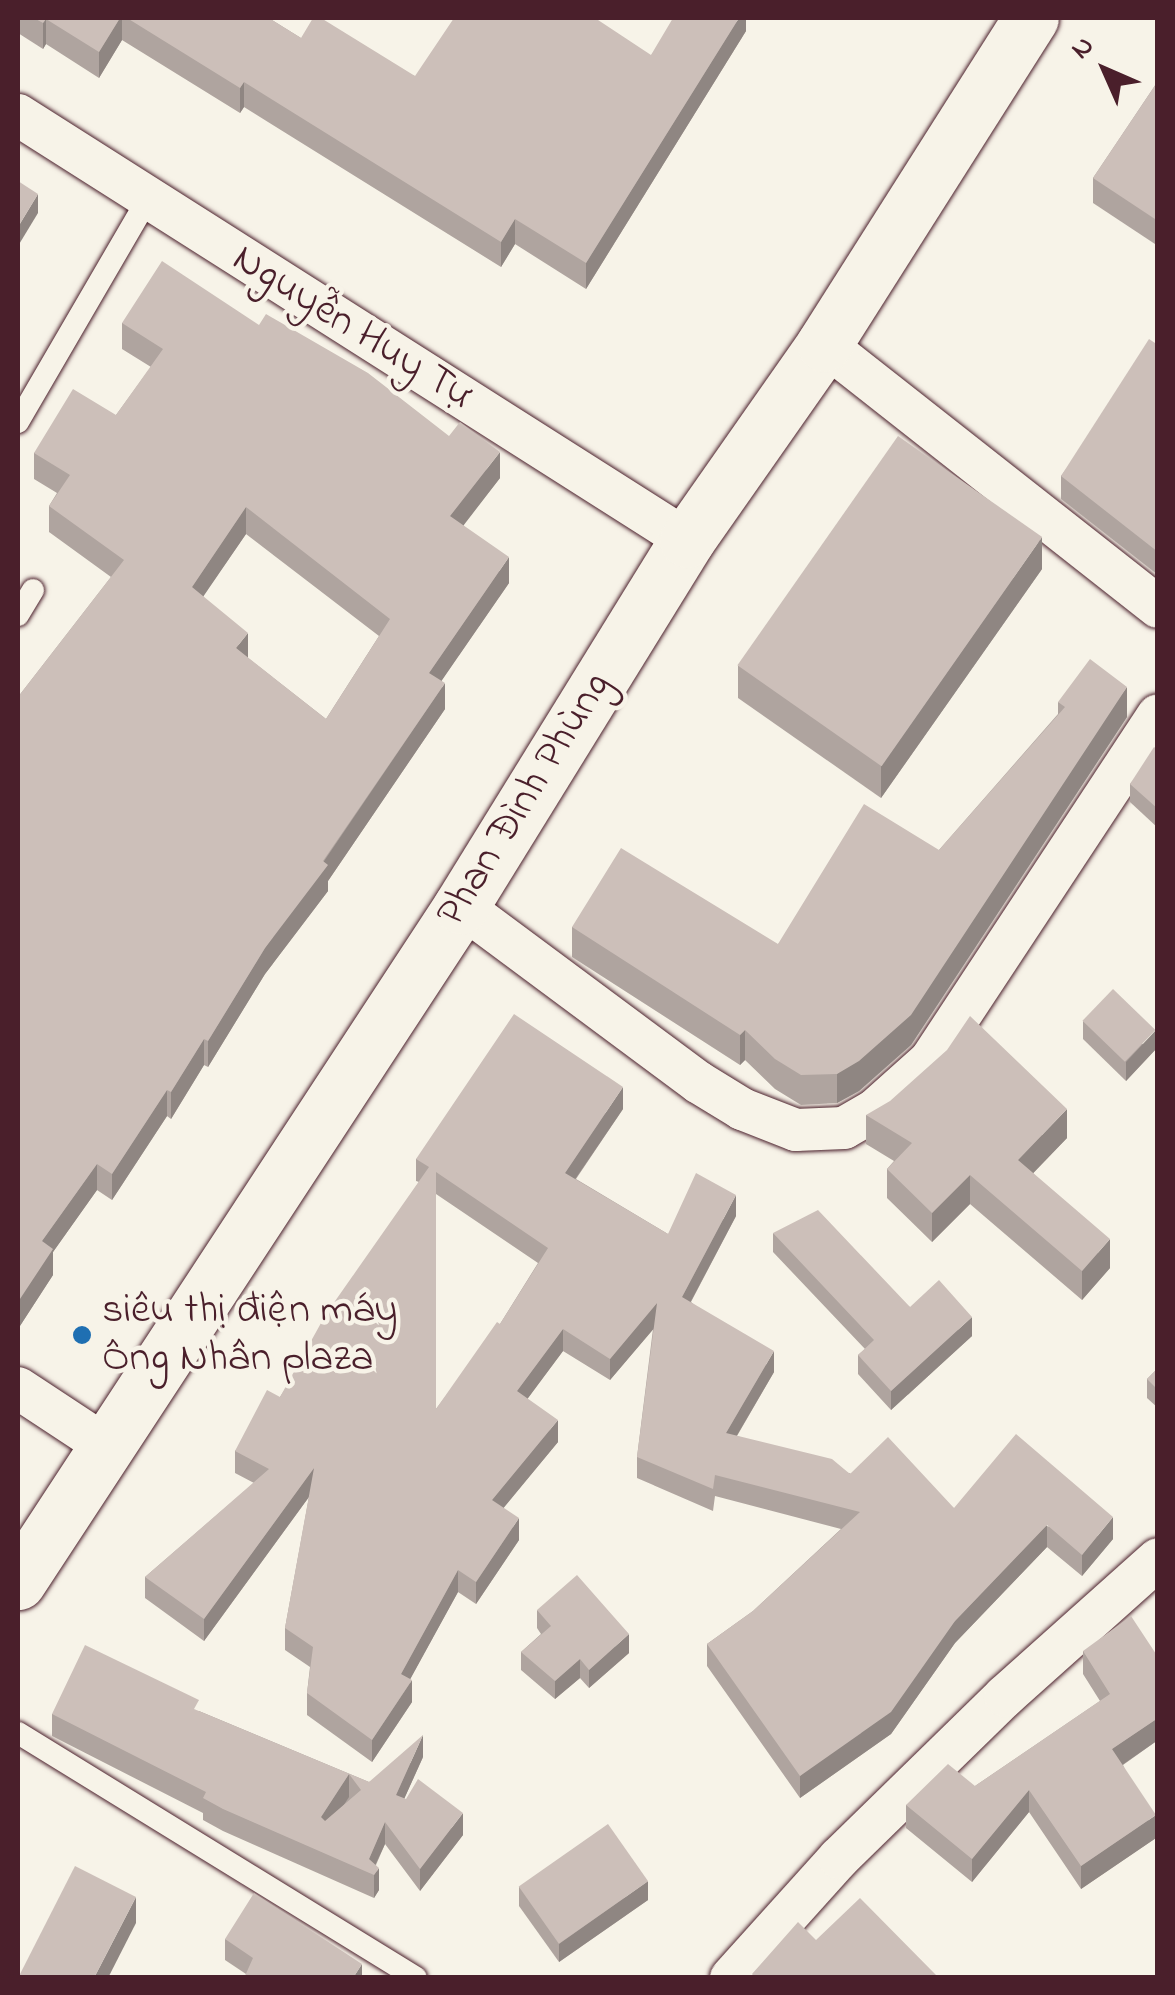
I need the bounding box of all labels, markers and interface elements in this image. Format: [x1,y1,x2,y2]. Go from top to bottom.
north arrow [1055,20,1155,120]
text: N [1062,27,1105,70]
street label: Nguyễn Huy Tự [223,234,481,422]
street label: Phan Đình Phùng [427,663,623,937]
place label: siêu thị điện máy Ông Nhân plaza [102,1286,398,1384]
marker: siêu thị điện máy Ông Nhân plaza [71,1324,93,1346]

